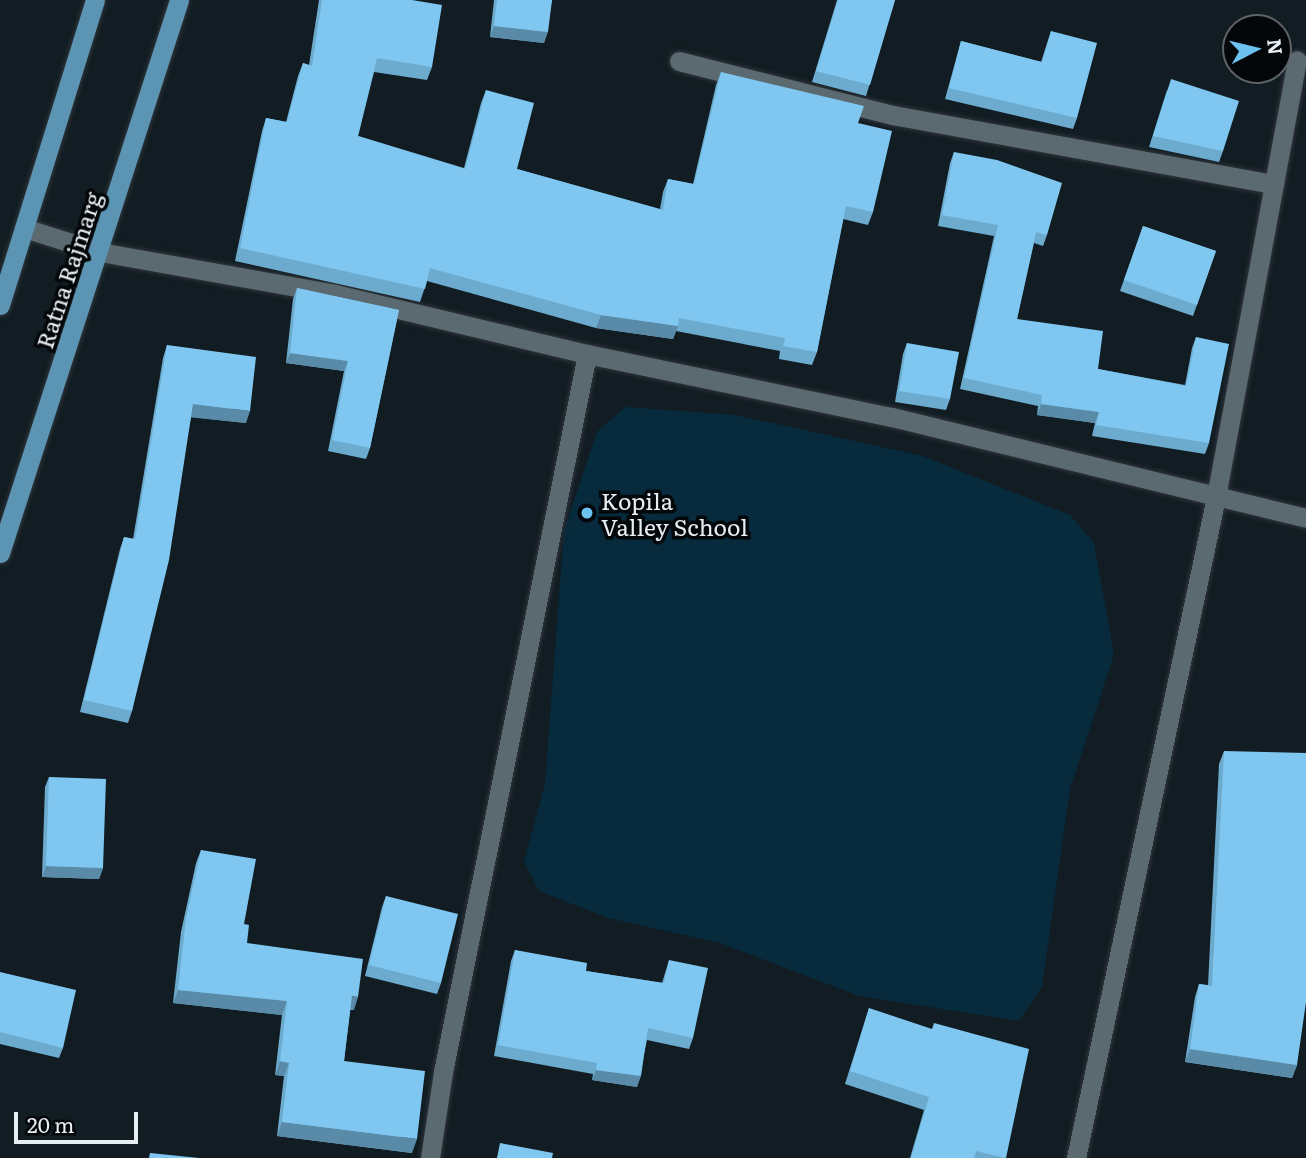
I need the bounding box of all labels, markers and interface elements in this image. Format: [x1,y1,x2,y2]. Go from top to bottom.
north arrow [1222,14,1292,84]
text: N [1261,37,1291,56]
street label: Ratna Rajmarg [30,188,106,352]
place label: Kopila Valley School [601,486,748,540]
marker: Kopila Valley School [579,505,595,521]
scale bar [18,1098,142,1142]
text: 20 m [27,1108,74,1139]

